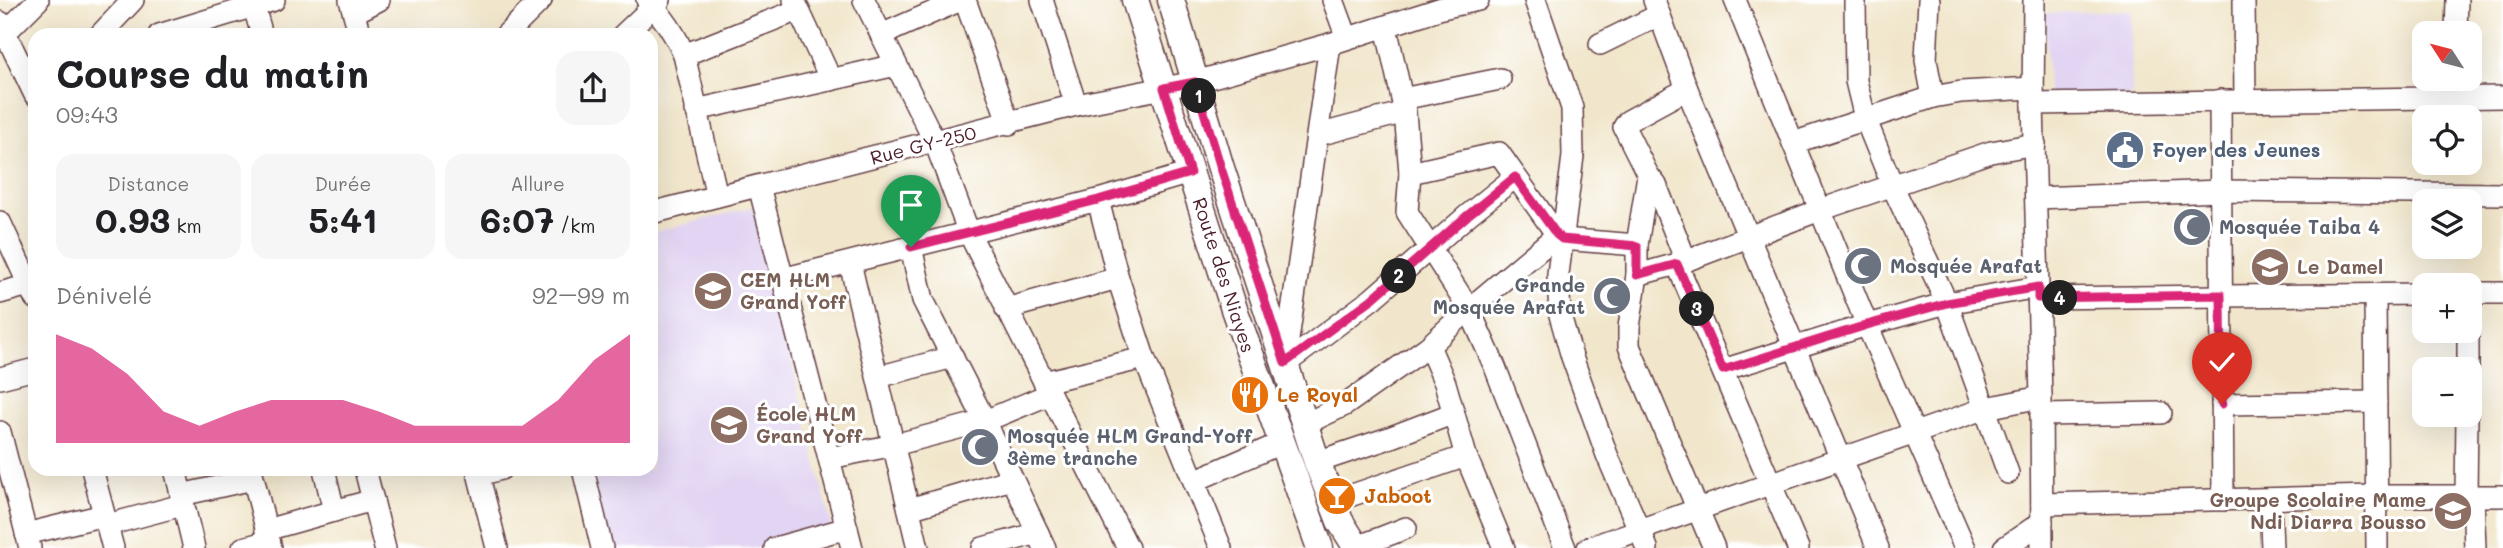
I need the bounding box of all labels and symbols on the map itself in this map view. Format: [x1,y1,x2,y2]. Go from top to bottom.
north arrow [2412,21,2482,91]
pin: 1 [1182,78,1216,114]
street label: Rue GY-250 [867,119,979,170]
public building icon: Foyer des Jeunes [2104,129,2146,171]
place label: Foyer des Jeunes [2152,137,2320,162]
pin [881,175,941,247]
street label: Route des Niayes [1188,194,1261,356]
mosque icon: Mosquée Taiba 4 [2171,206,2213,248]
place label: Mosquée Taiba 4 [2219,214,2380,239]
mosque icon: Mosquée Arafat [1842,245,1884,287]
school or university icon: Le Damel [2249,246,2291,288]
place label: Mosquée Arafat [1890,253,2042,278]
place label: Le Damel [2297,254,2383,279]
pin: 2 [1382,258,1416,294]
place label: CEM HLM Grand Yoff [740,267,847,314]
school or university icon: CEM HLM Grand Yoff [692,270,734,312]
place label: Grande Mosquée Arafat [1433,272,1585,319]
mosque icon: Grande Mosquée Arafat [1591,275,1633,317]
pin: 4 [2042,280,2078,316]
pin: 3 [1680,292,1714,326]
pin [2192,332,2252,404]
restaurant icon: Le Royal [1229,374,1271,416]
place label: Le Royal [1277,382,1358,407]
place label: École HLM Grand Yoff [756,401,863,448]
school or university icon: École HLM Grand Yoff [708,404,750,446]
place label: Mosquée HLM Grand-Yoff 3ème tranche [1007,423,1253,470]
mosque icon: Mosquée HLM Grand-Yoff 3ème tranche [959,426,1001,468]
bar icon: Jaboot [1316,475,1358,517]
place label: Jaboot [1364,483,1432,508]
place label: Groupe Scolaire Mame Ndi Diarra Bousso [2209,487,2426,534]
school or university icon: Groupe Scolaire Mame Ndi Diarra Bousso [2432,490,2474,532]

